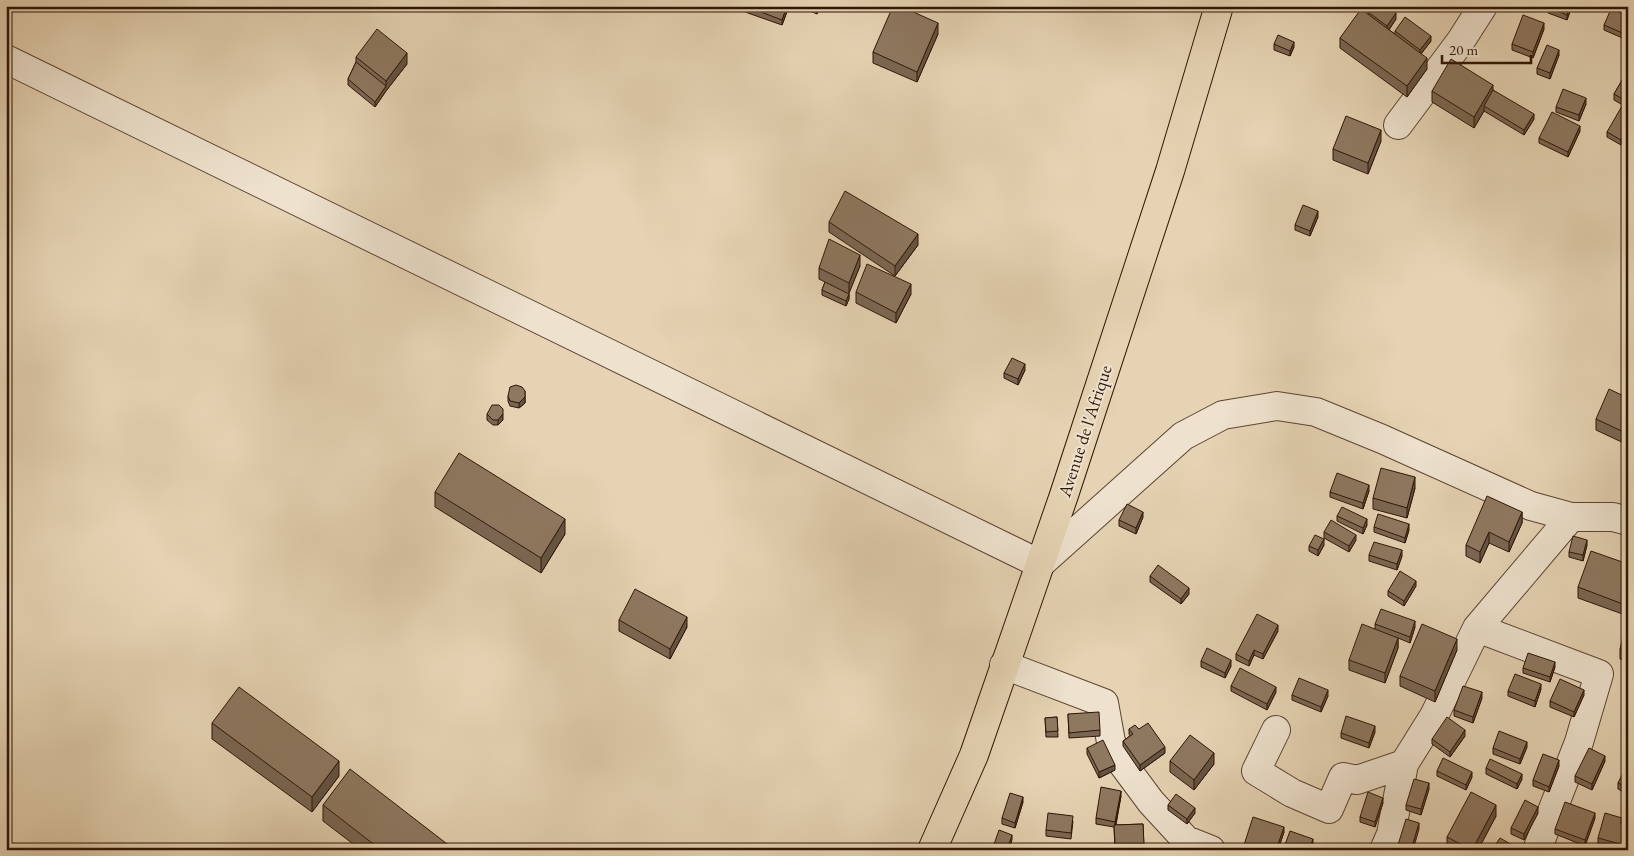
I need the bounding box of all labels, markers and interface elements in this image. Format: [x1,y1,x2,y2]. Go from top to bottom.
scale bar [1442,32,1530,64]
text: 20 m [1449,40,1478,59]
street label: Avenue de l'Afrique [1052,362,1117,501]

